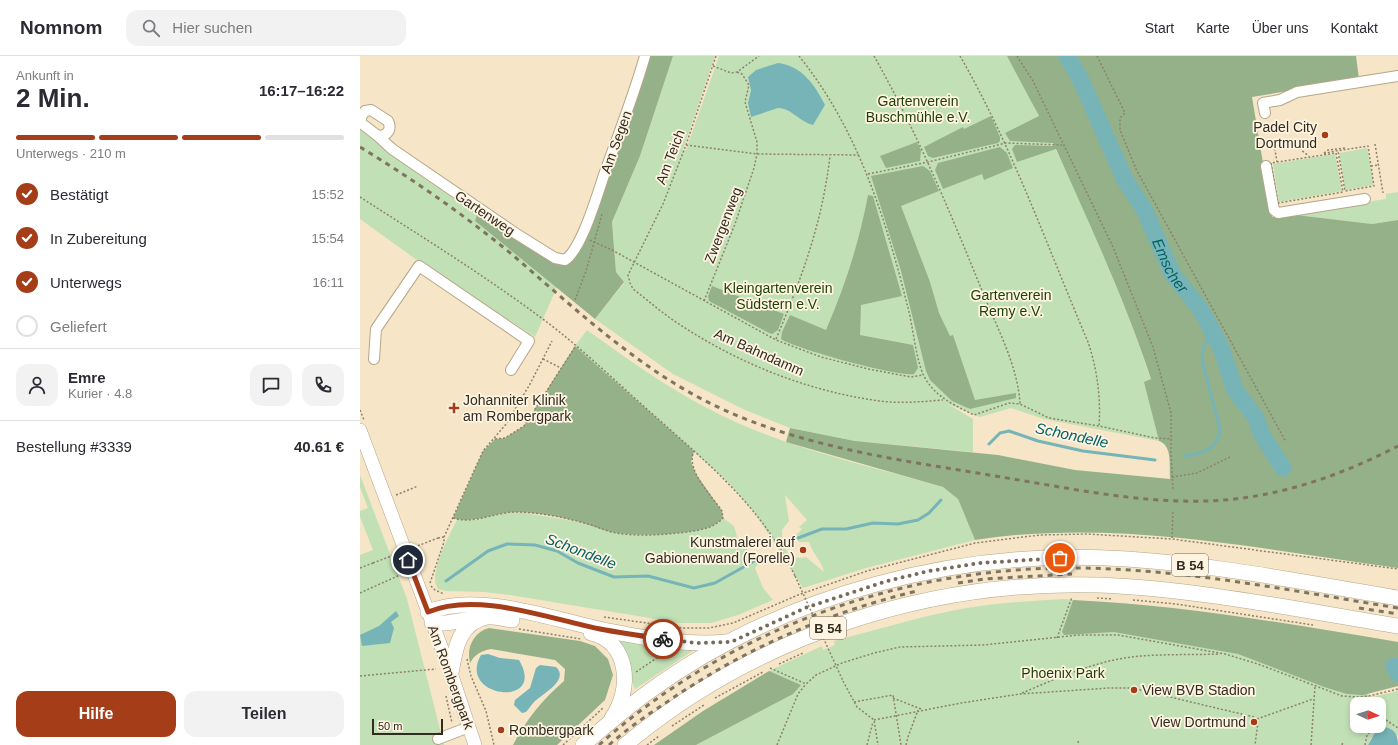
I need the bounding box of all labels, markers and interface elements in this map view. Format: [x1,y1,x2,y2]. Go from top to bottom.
search box [126,10,406,46]
text: Nomnom [20,17,102,38]
icon: search [140,17,162,39]
text: Hier suchen [172,19,252,36]
text: Start [1145,20,1174,36]
text: Karte [1196,20,1230,36]
text: Über uns [1252,20,1309,36]
text: Kontakt [1331,20,1378,36]
text: Ankunft in [16,68,74,83]
text: 16:17–16:22 [259,82,344,99]
text: 2 Min. [16,83,90,113]
park label: Gartenverein Buschmühle e.V. [866,93,970,125]
street label: Am Segen [597,109,635,175]
place label: Padel City Dortmund [1253,119,1317,151]
street label: Am Teich [652,127,688,187]
marker: Padel City Dortmund [1320,130,1330,140]
text: Unterwegs · 210 m [16,146,126,161]
icon: check [16,183,38,205]
street label: Zwergenweg [701,185,745,265]
text: Bestätigt [50,186,108,203]
text: 15:52 [311,187,344,202]
street label: Gartenweg [452,187,518,239]
icon: check [16,227,38,249]
text: In Zubereitung [50,230,147,247]
text: 15:54 [311,231,344,246]
water label: Emscher [1149,236,1193,297]
icon: check [16,271,38,293]
text: Unterwegs [50,274,122,291]
text: 16:11 [312,275,344,290]
park label: Kleingartenverein Südstern e.V. [724,280,832,312]
park label: Gartenverein Remy e.V. [971,287,1051,319]
text: Geliefert [50,318,107,335]
street label: Am Bahndamm [712,325,806,379]
button: person [16,364,58,406]
button: chat [250,364,292,406]
button: phone [302,364,344,406]
text: Emre [68,369,106,386]
text: Kurier · 4.8 [68,386,132,401]
place label: Johanniter Klinik am Rombergpark [463,392,572,424]
marker: Johanniter Klinik am Rombergpark [448,402,460,414]
water label: Schondelle [1034,419,1110,451]
text: Bestellung #3339 [16,438,132,455]
text: 40.61 € [294,438,344,455]
water label: Schondelle [543,530,619,572]
place label: Kunstmalerei auf Gabionenwand (Forelle) [645,534,795,566]
pin [1043,541,1077,575]
pin [391,543,425,577]
marker: Kunstmalerei auf Gabionenwand (Forelle) [798,545,808,555]
icon: bag [1049,547,1071,569]
icon: home [397,549,419,571]
road number: B 54 [1172,554,1208,576]
road number: B 54 [810,617,846,639]
courier [643,619,683,659]
street label: Am Rombergpark [425,623,478,732]
icon: bike [652,628,674,650]
park label: Phoenix Park [1021,665,1106,681]
place label: View BVB Stadion [1142,682,1255,698]
marker: View BVB Stadion [1129,685,1139,695]
button: Hilfe [16,691,176,737]
button: Teilen [184,691,344,737]
north arrow [1350,697,1386,733]
map controls [1350,697,1386,733]
place label: View Dortmund [1151,714,1246,730]
scale bar [372,717,443,736]
marker: View Dortmund [1249,717,1259,727]
text: 50 m [378,720,402,732]
place label: Rombergpark [509,722,595,738]
marker: Rombergpark [496,725,506,735]

